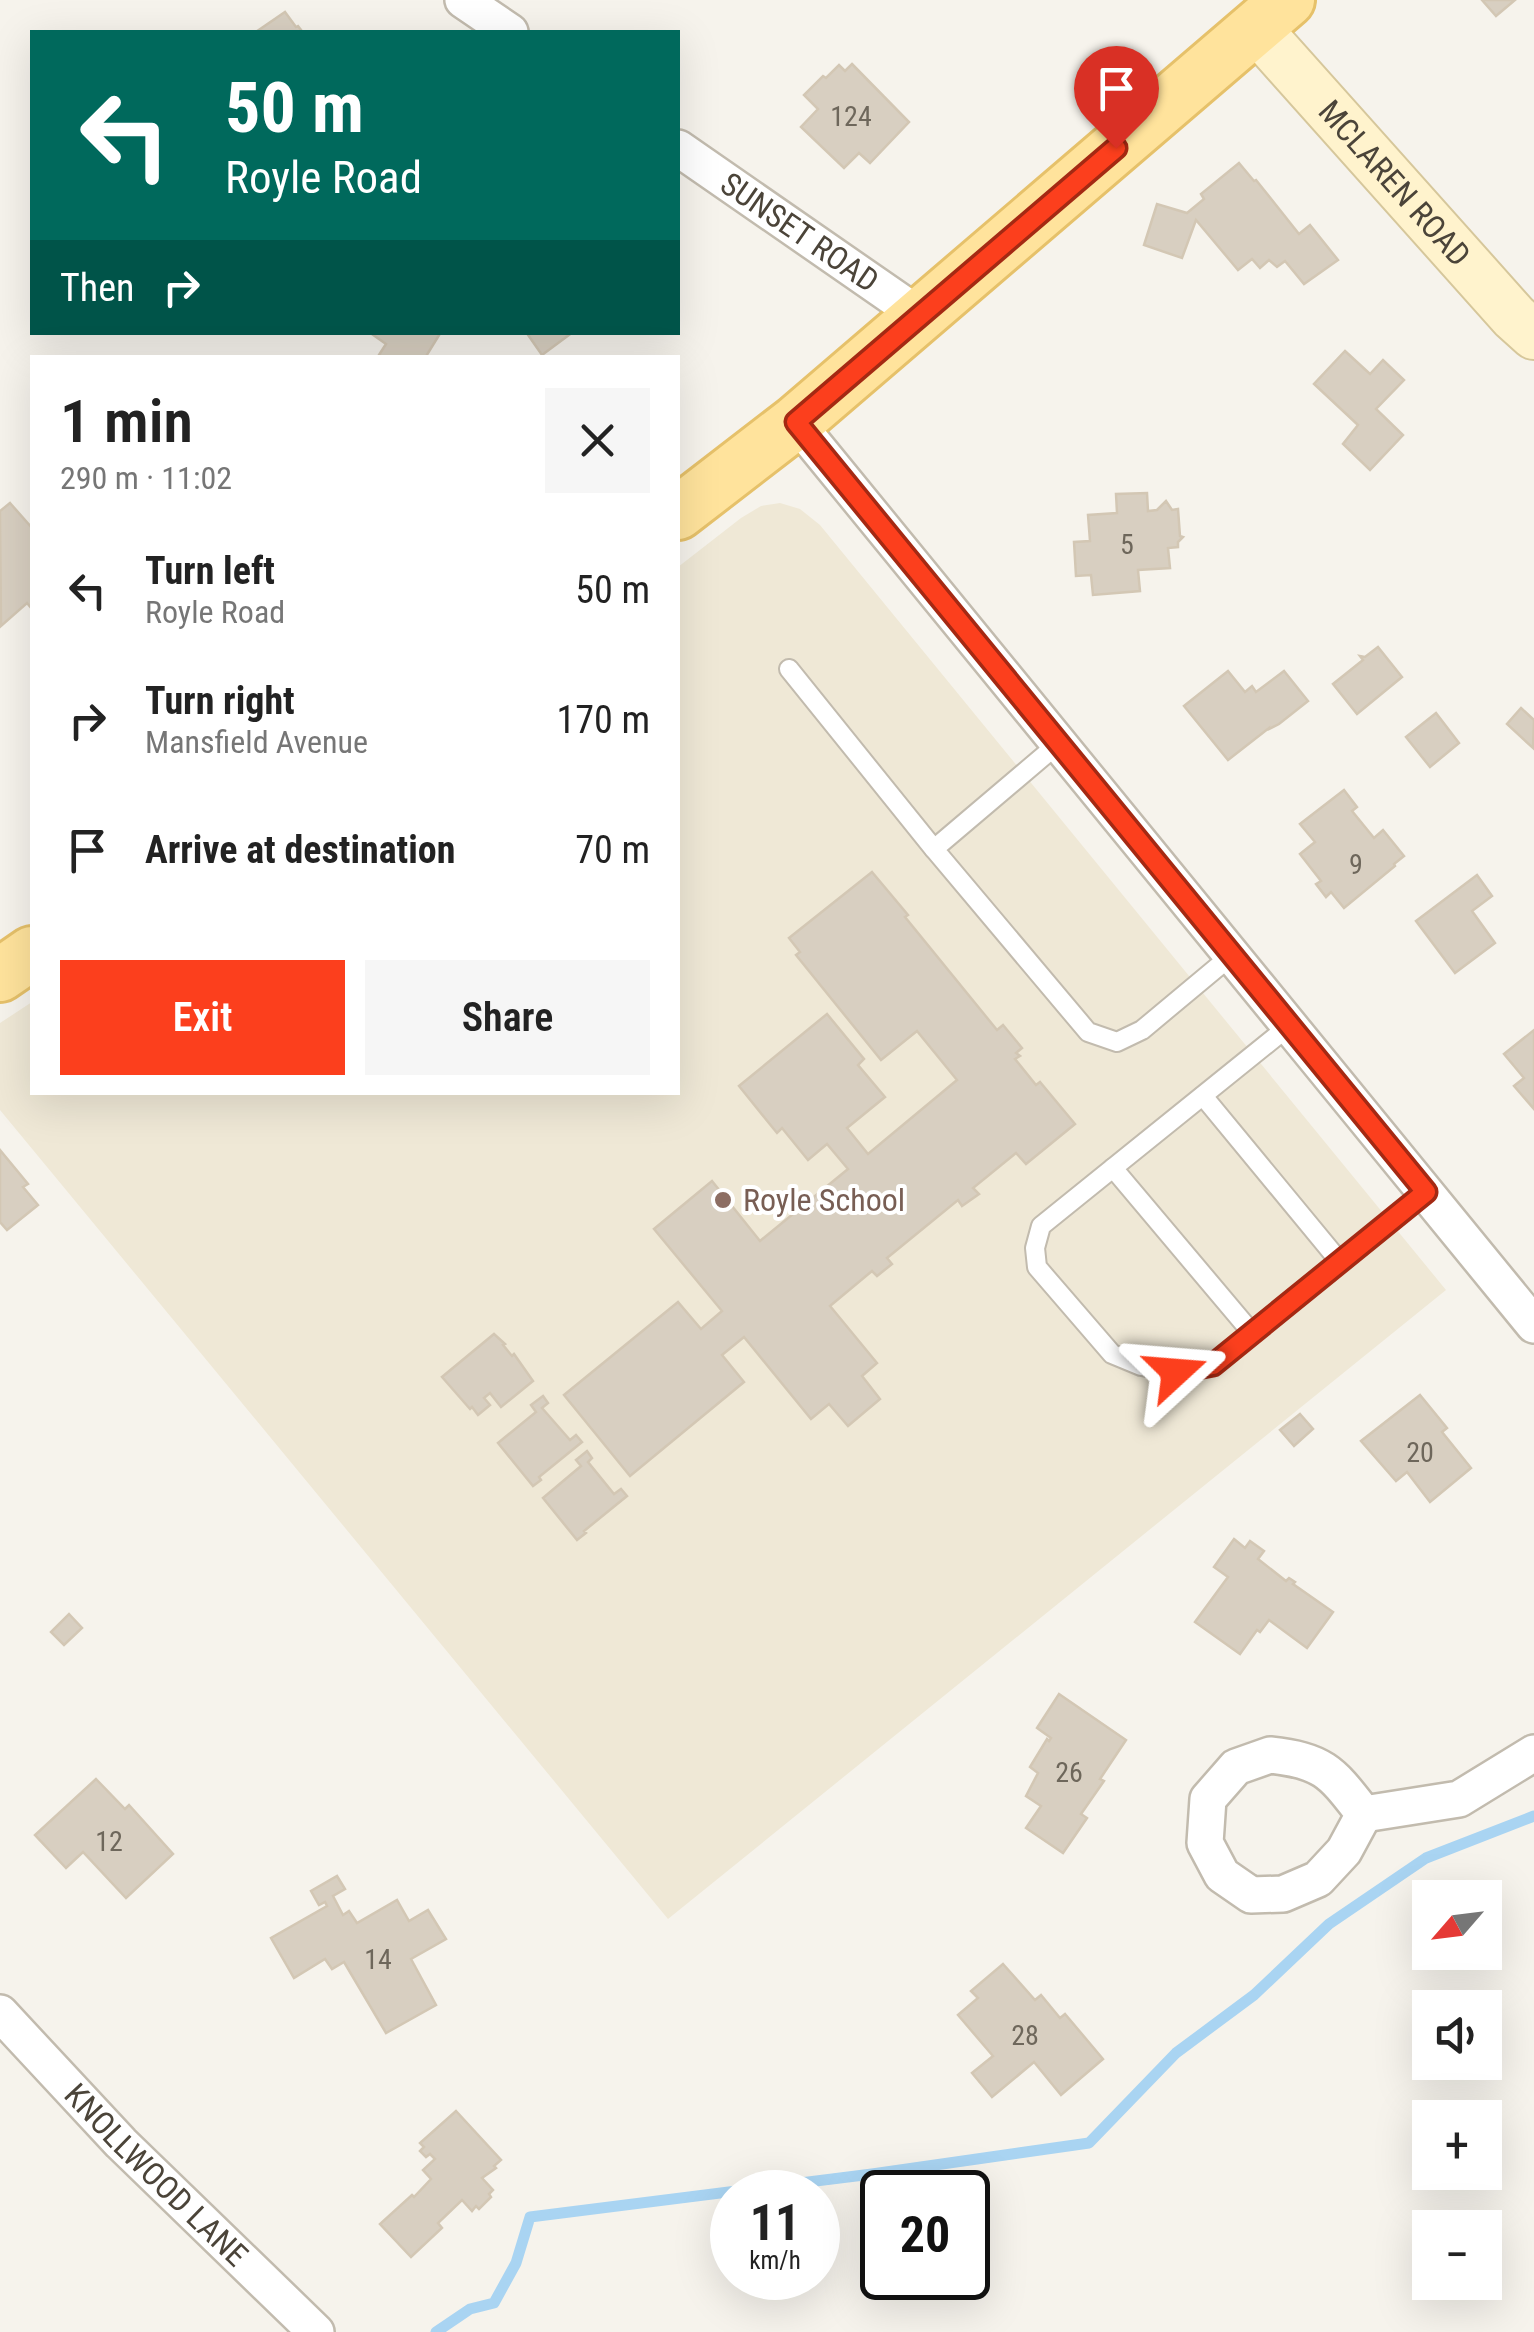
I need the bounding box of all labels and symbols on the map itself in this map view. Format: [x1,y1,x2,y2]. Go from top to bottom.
pin [1074,46,1159,149]
street label: MCLAREN ROAD [1311,93,1478,274]
house number: 124 [830,100,872,133]
street label: SUNSET ROAD [714,165,886,300]
house number: 5 [1120,528,1134,561]
house number: 9 [1349,848,1363,881]
place label: Royle School [743,1181,905,1219]
marker: Royle School [712,1189,734,1211]
position arrow [1124,1320,1228,1424]
house number: 20 [1406,1436,1434,1469]
house number: 26 [1055,1756,1083,1789]
house number: 12 [95,1825,123,1858]
north arrow [1412,1880,1502,1970]
house number: 14 [364,1943,392,1976]
house number: 28 [1011,2019,1039,2052]
street label: KNOLLWOOD LANE [57,2076,255,2274]
speed limit sign: 20 [860,2170,990,2300]

